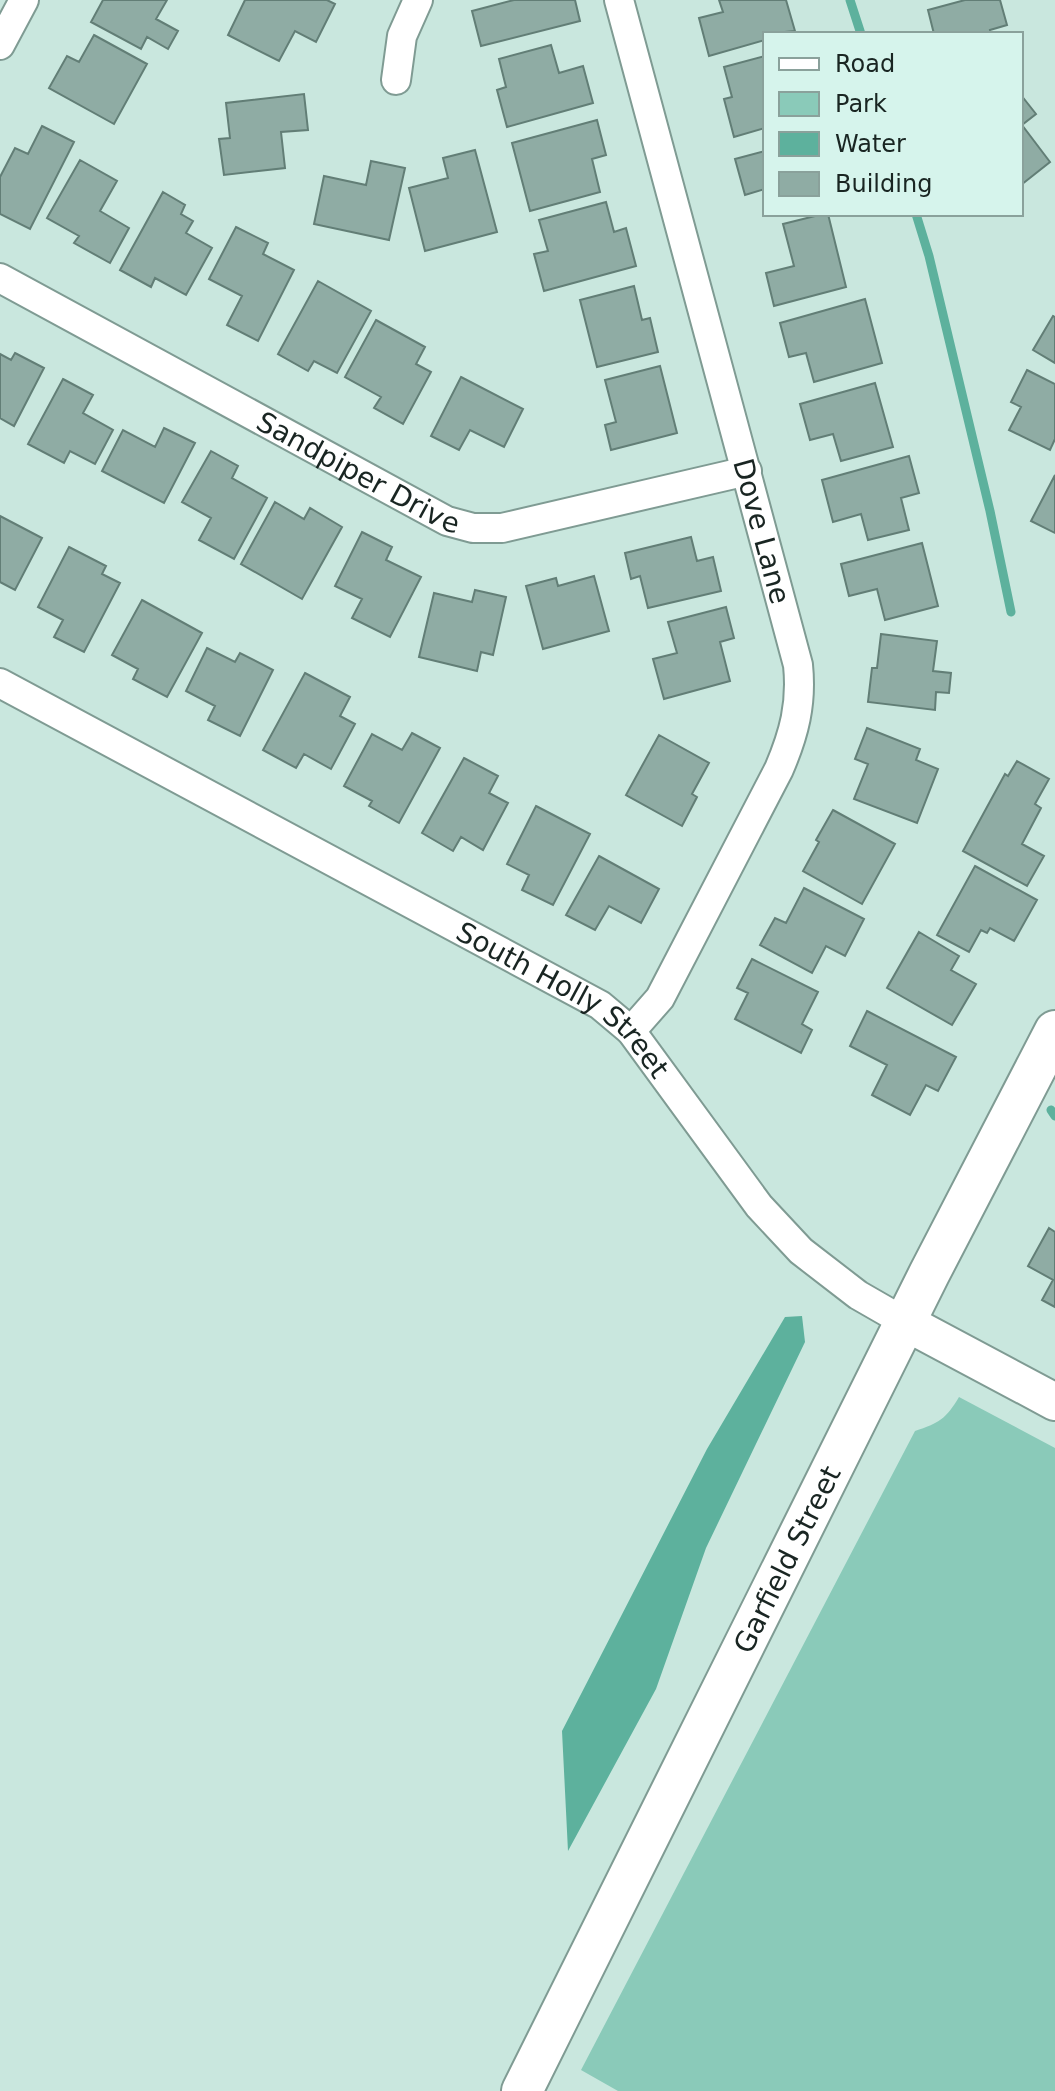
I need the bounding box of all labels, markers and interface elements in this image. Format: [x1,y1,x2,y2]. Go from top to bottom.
legend [763,32,1023,216]
text: Road [835,50,895,78]
text: Park [835,90,887,118]
text: Water [835,130,906,158]
text: Building [835,170,932,198]
street label: Sandpiper Drive [251,405,463,541]
street label: Dove Lane [726,455,797,608]
street label: South Holly Street [451,915,676,1085]
street label: Garfield Street [727,1460,848,1659]

